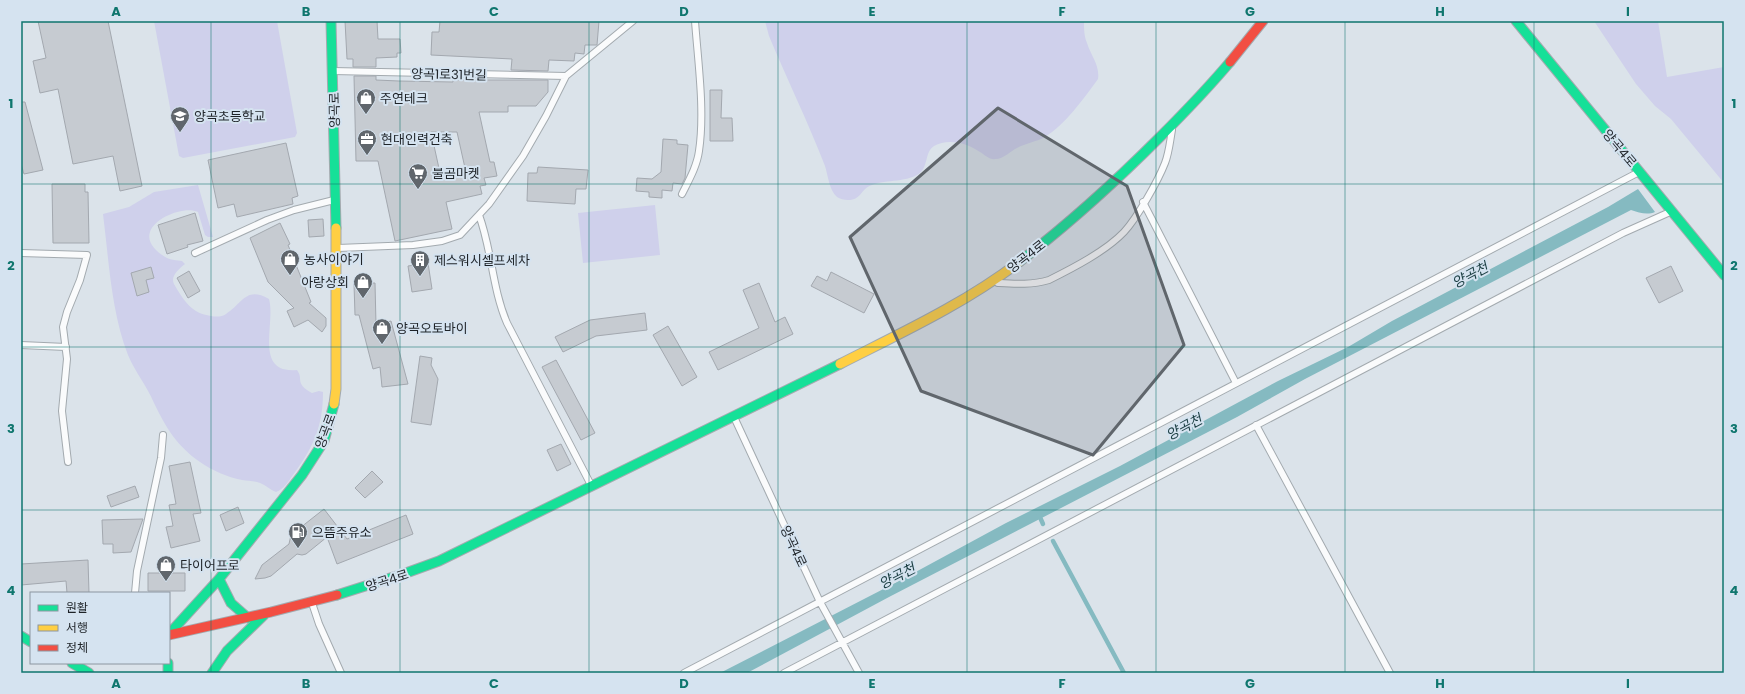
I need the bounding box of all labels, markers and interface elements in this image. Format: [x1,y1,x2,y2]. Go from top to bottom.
text: A [111,2,121,21]
text: B [302,2,311,21]
text: C [489,2,499,21]
text: D [679,2,689,21]
text: E [868,2,876,21]
text: F [1058,2,1066,21]
text: G [1245,2,1255,21]
text: H [1435,2,1445,21]
text: I [1626,2,1630,21]
street label: 양곡1로31번길 [411,64,487,85]
shop icon: 주연테크 [355,87,377,115]
place label: 주연테크 [380,89,428,108]
street label: 양곡로 [325,92,344,128]
text: 1 [9,94,13,113]
text: 1 [1732,94,1736,113]
school or university icon: 양곡초등학교 [169,105,191,133]
place label: 양곡초등학교 [194,107,266,126]
street label: 양곡4로 [1598,125,1641,171]
office icon: 현대인력건축 [356,128,378,156]
place label: 현대인력건축 [381,130,453,149]
supermarket icon: 불곰마켓 [407,162,429,190]
place label: 불곰마켓 [432,164,480,183]
street label: 양곡4로 [1003,235,1050,277]
shop icon: 농사이야기 [279,248,301,276]
building icon: 제스워시셀프세차 [409,249,431,277]
place label: 농사이야기 [304,250,364,269]
place label: 제스워시셀프세차 [434,251,530,270]
text: 2 [7,256,15,275]
text: 2 [1730,256,1738,275]
water label: 양곡천 [1448,257,1493,293]
shop icon: 아랑상회 [352,271,374,299]
place label: 아랑상회 [301,273,349,292]
shop icon: 양곡오토바이 [371,317,393,345]
place label: 양곡오토바이 [396,319,468,338]
water label: 양곡천 [1162,409,1207,445]
street label: 양곡로 [310,411,341,451]
text: 3 [7,419,15,438]
text: 3 [1730,419,1738,438]
fuel station icon: 으뜸주유소 [287,521,309,549]
street label: 양곡4로 [776,522,811,570]
place label: 으뜸주유소 [312,523,372,542]
shop icon: 타이어프로 [155,554,177,582]
place label: 타이어프로 [180,556,240,575]
water label: 양곡천 [875,558,920,594]
street label: 양곡4로 [363,565,411,596]
text: 4 [7,581,16,600]
text: 4 [1730,581,1739,600]
legend [30,592,170,664]
text: 원활 [66,599,88,616]
text: 서행 [66,619,88,636]
text: 정체 [66,639,88,656]
text: A [111,674,121,693]
text: B [302,674,311,693]
text: C [489,674,499,693]
text: D [679,674,689,693]
text: E [868,674,876,693]
text: F [1058,674,1066,693]
text: G [1245,674,1255,693]
text: H [1435,674,1445,693]
text: I [1626,674,1630,693]

